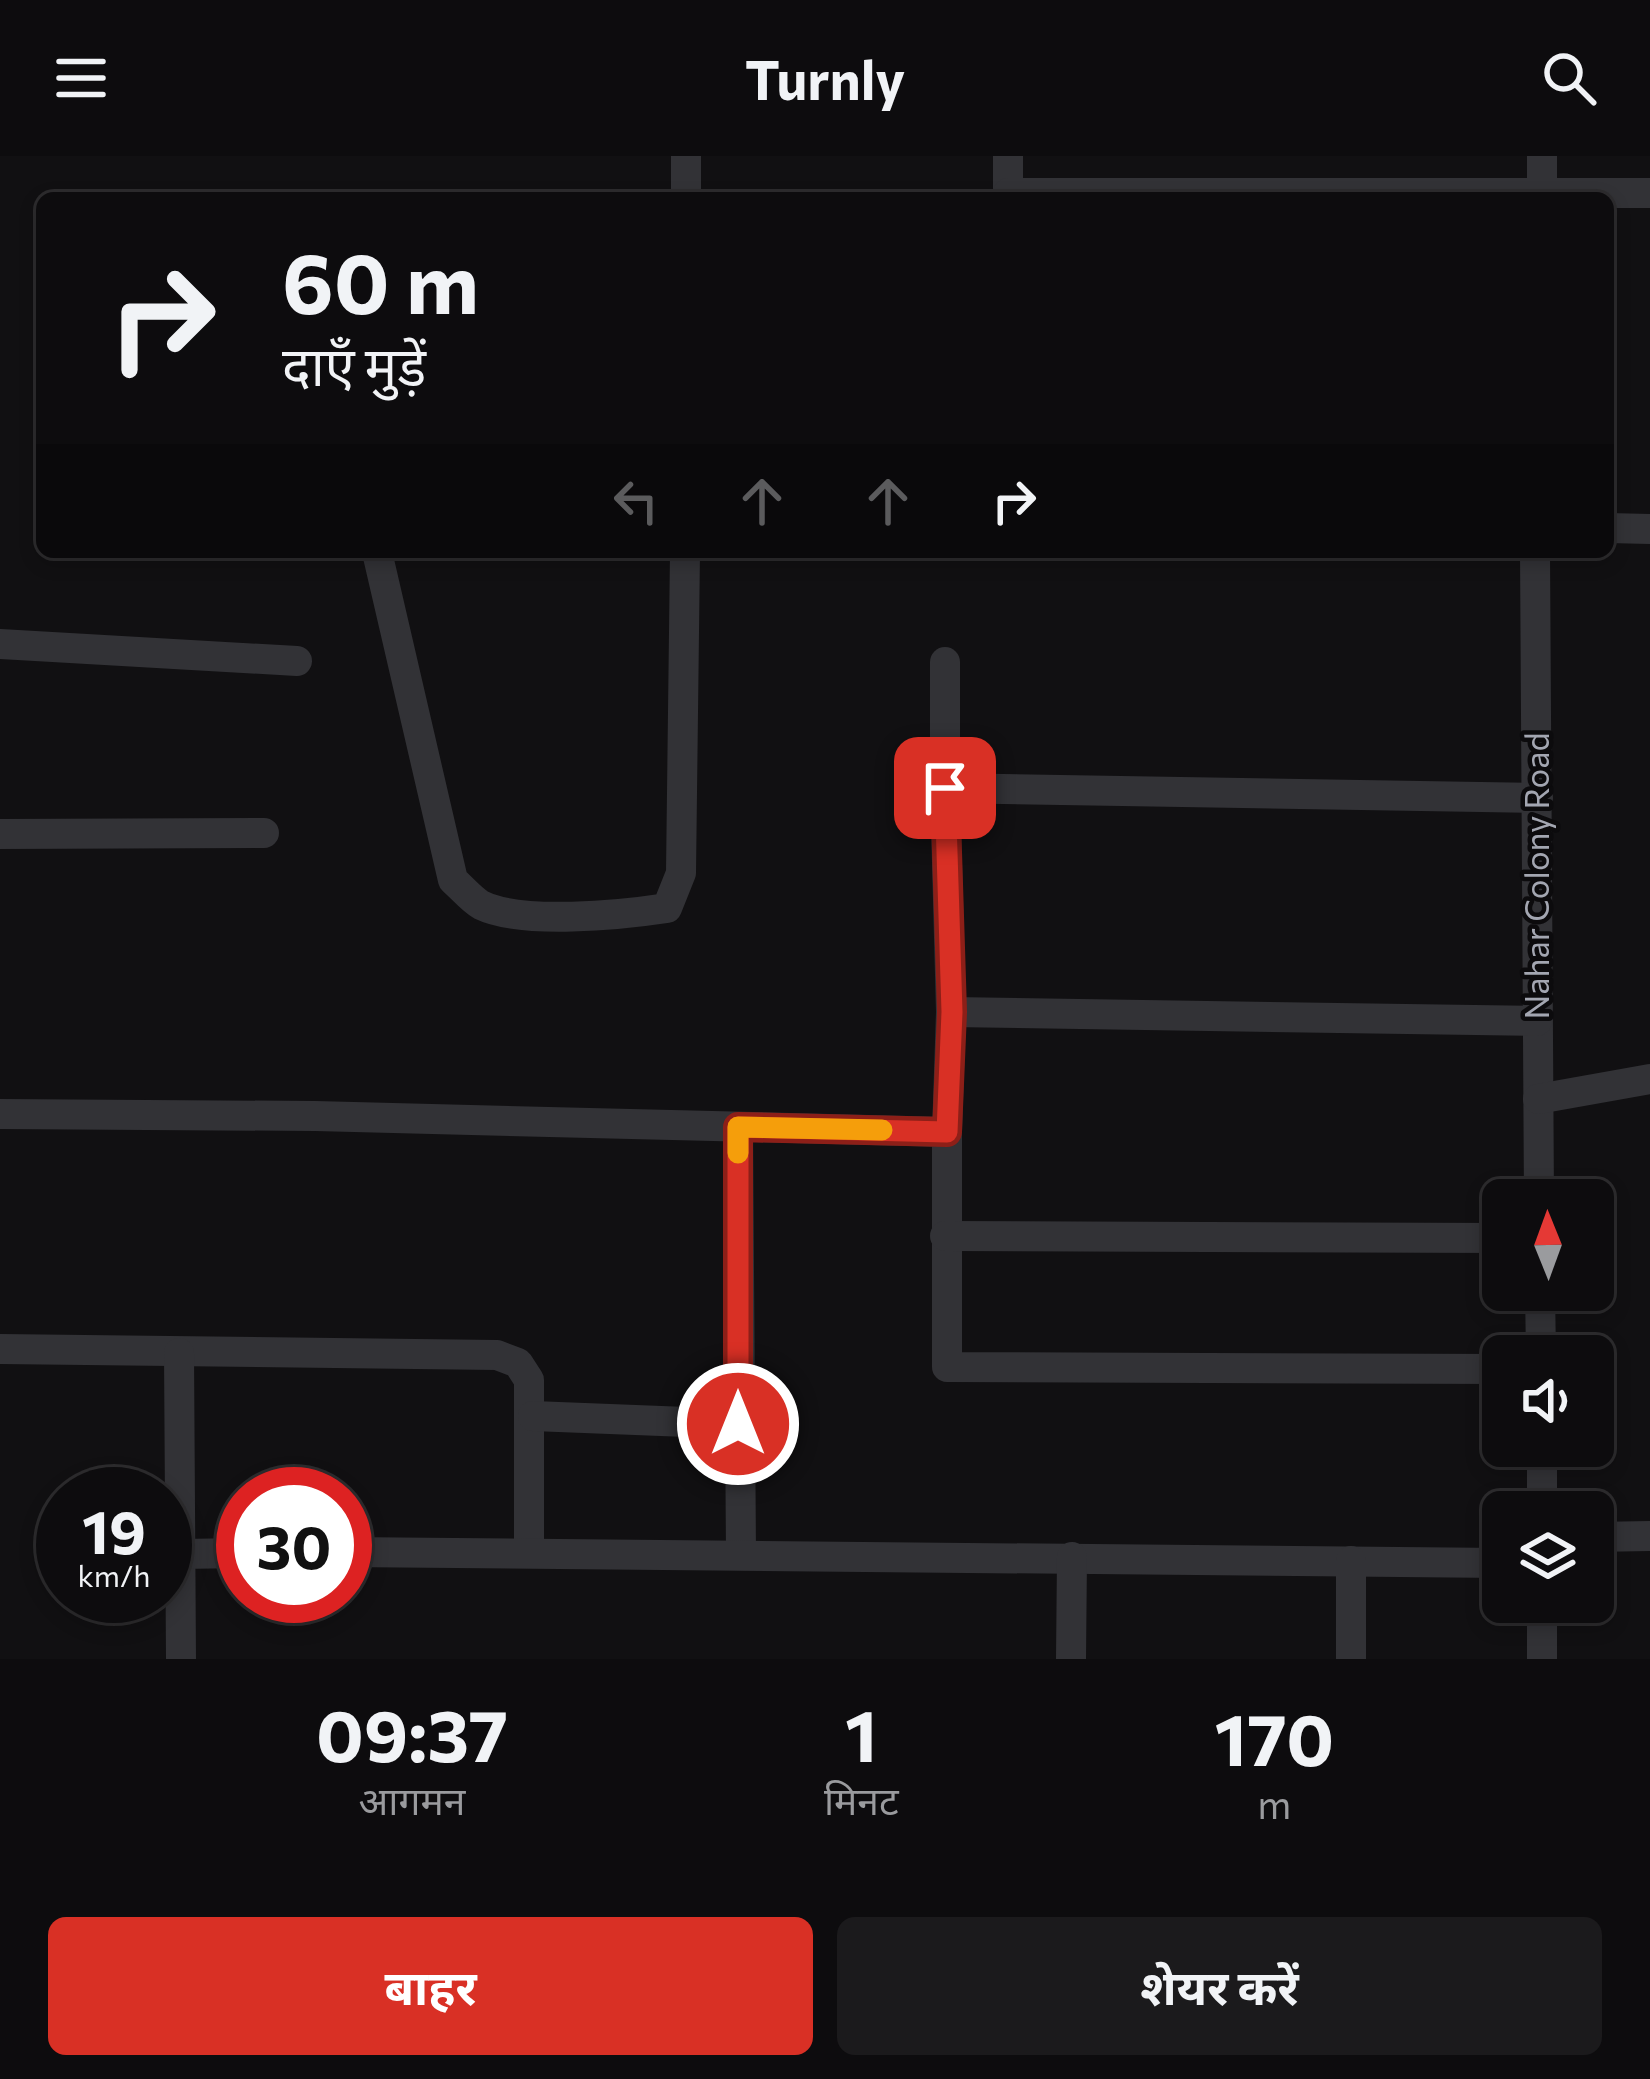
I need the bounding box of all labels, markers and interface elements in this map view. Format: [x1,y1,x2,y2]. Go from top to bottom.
icon: menu [48,45,114,111]
text: Turnly [745,45,905,111]
icon: search [1536,45,1602,111]
text: 60 m [282,229,479,331]
icon: right [84,240,240,396]
text: दाएँ मुड़ें [282,331,426,397]
icon: left [603,468,669,534]
icon: ahead [729,468,795,534]
icon: ahead [855,468,921,534]
icon: right [981,468,1047,534]
street label: Nahar Colony Road [1515,732,1556,1020]
pin [894,737,996,839]
icon: arrive [912,755,978,821]
north arrow [1482,1179,1614,1311]
map controls [1482,1179,1614,1623]
button: sound [1482,1335,1614,1467]
position arrow [675,1361,801,1487]
speed limit sign: 30 [216,1467,372,1623]
button: layers [1482,1491,1614,1623]
text: 19 [82,1493,146,1566]
text: km/h [78,1556,150,1593]
text: 09:37 [316,1689,508,1777]
text: 1 [845,1689,878,1777]
text: 170 [1215,1693,1334,1781]
text: आगमन [359,1775,465,1823]
text: मिनट [824,1775,899,1823]
text: m [1257,1779,1291,1827]
button: बाहर [48,1917,813,2055]
button: शेयर करें [837,1917,1602,2055]

